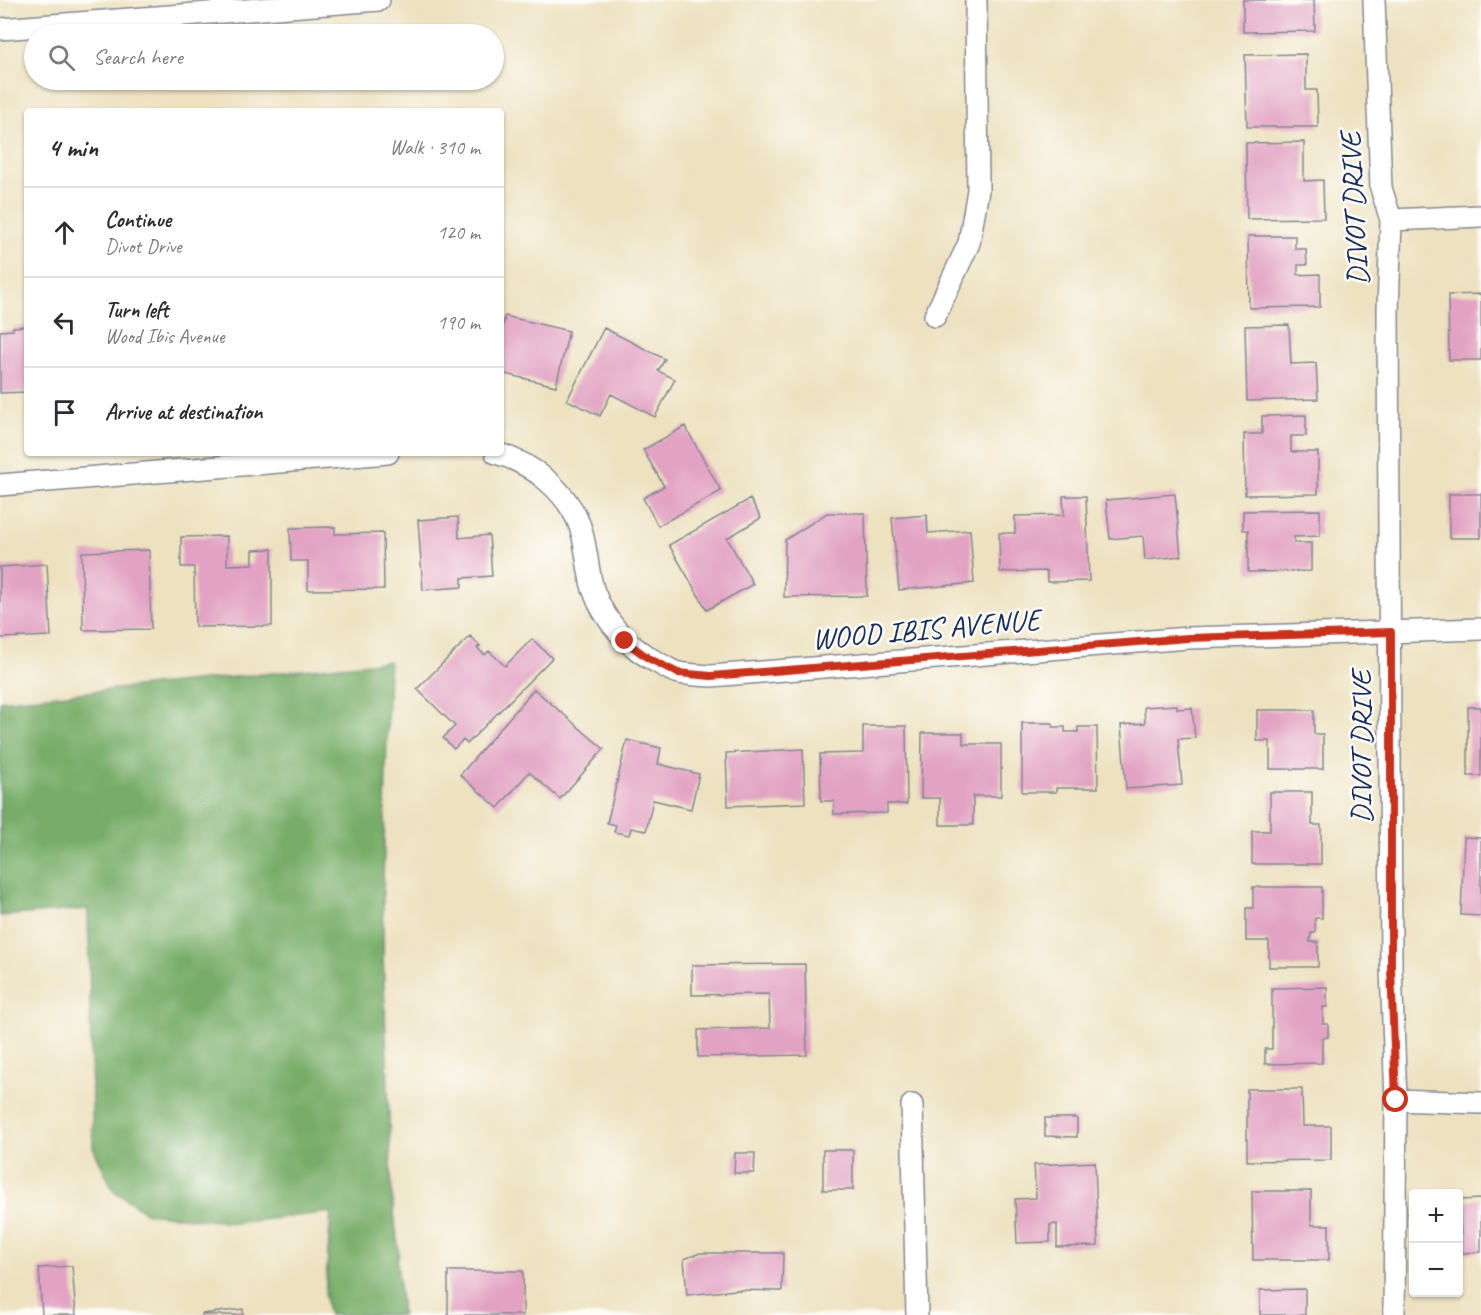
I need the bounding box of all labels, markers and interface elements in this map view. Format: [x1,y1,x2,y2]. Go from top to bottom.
search box [24,24,504,90]
icon: search [45,41,78,74]
text: Search here [93,43,183,71]
street label: DIVOT DRIVE [1331,127,1377,287]
text: 4 min [48,131,98,164]
text: Walk · 310 m [390,135,480,160]
text: Continue [105,206,171,234]
icon: ahead [48,216,81,249]
text: 120 m [437,220,480,245]
text: Divot Drive [105,234,182,259]
text: Turn left [105,296,169,324]
icon: left [48,306,81,339]
text: 190 m [437,310,480,335]
text: Wood Ibis Avenue [105,324,224,349]
icon: arrive [48,396,81,429]
text: Arrive at destination [105,398,262,426]
street label: WOOD IBIS AVENUE [811,600,1045,658]
route end [611,627,637,653]
street label: DIVOT DRIVE [1342,666,1380,824]
route start [1382,1086,1408,1112]
map controls [1409,1189,1463,1297]
button: + [1409,1189,1463,1243]
button: − [1409,1243,1463,1297]

